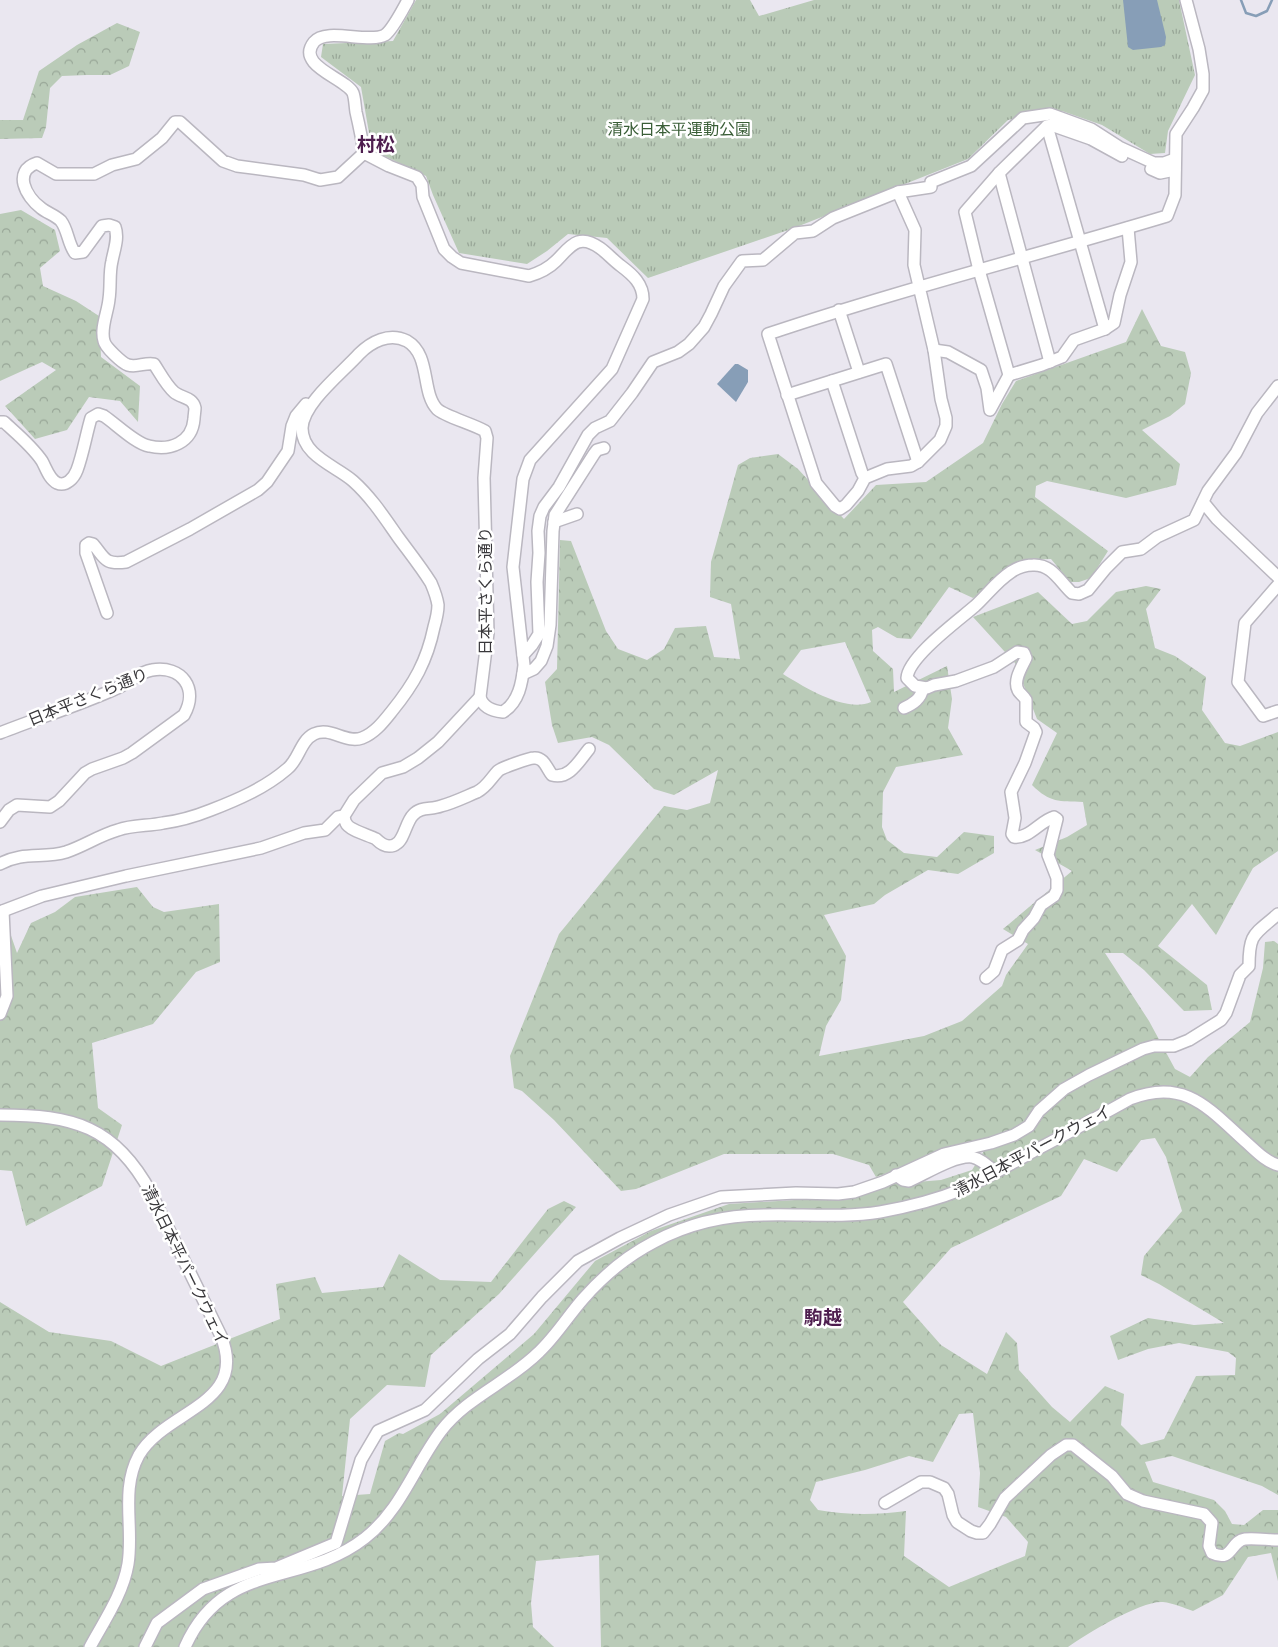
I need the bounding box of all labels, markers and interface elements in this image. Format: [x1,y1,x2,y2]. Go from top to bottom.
park label: 清水日本平運動公園 [607,120,751,139]
district label: 村松 [357,133,395,156]
street label: 日本平さくら通り [476,527,495,655]
street label: 日本平さくら通り [25,664,151,730]
street label: 清水日本平パークウェイ [950,1101,1114,1201]
street label: 清水日本平パークウェイ [138,1182,232,1348]
district label: 駒越 [804,1306,842,1329]

